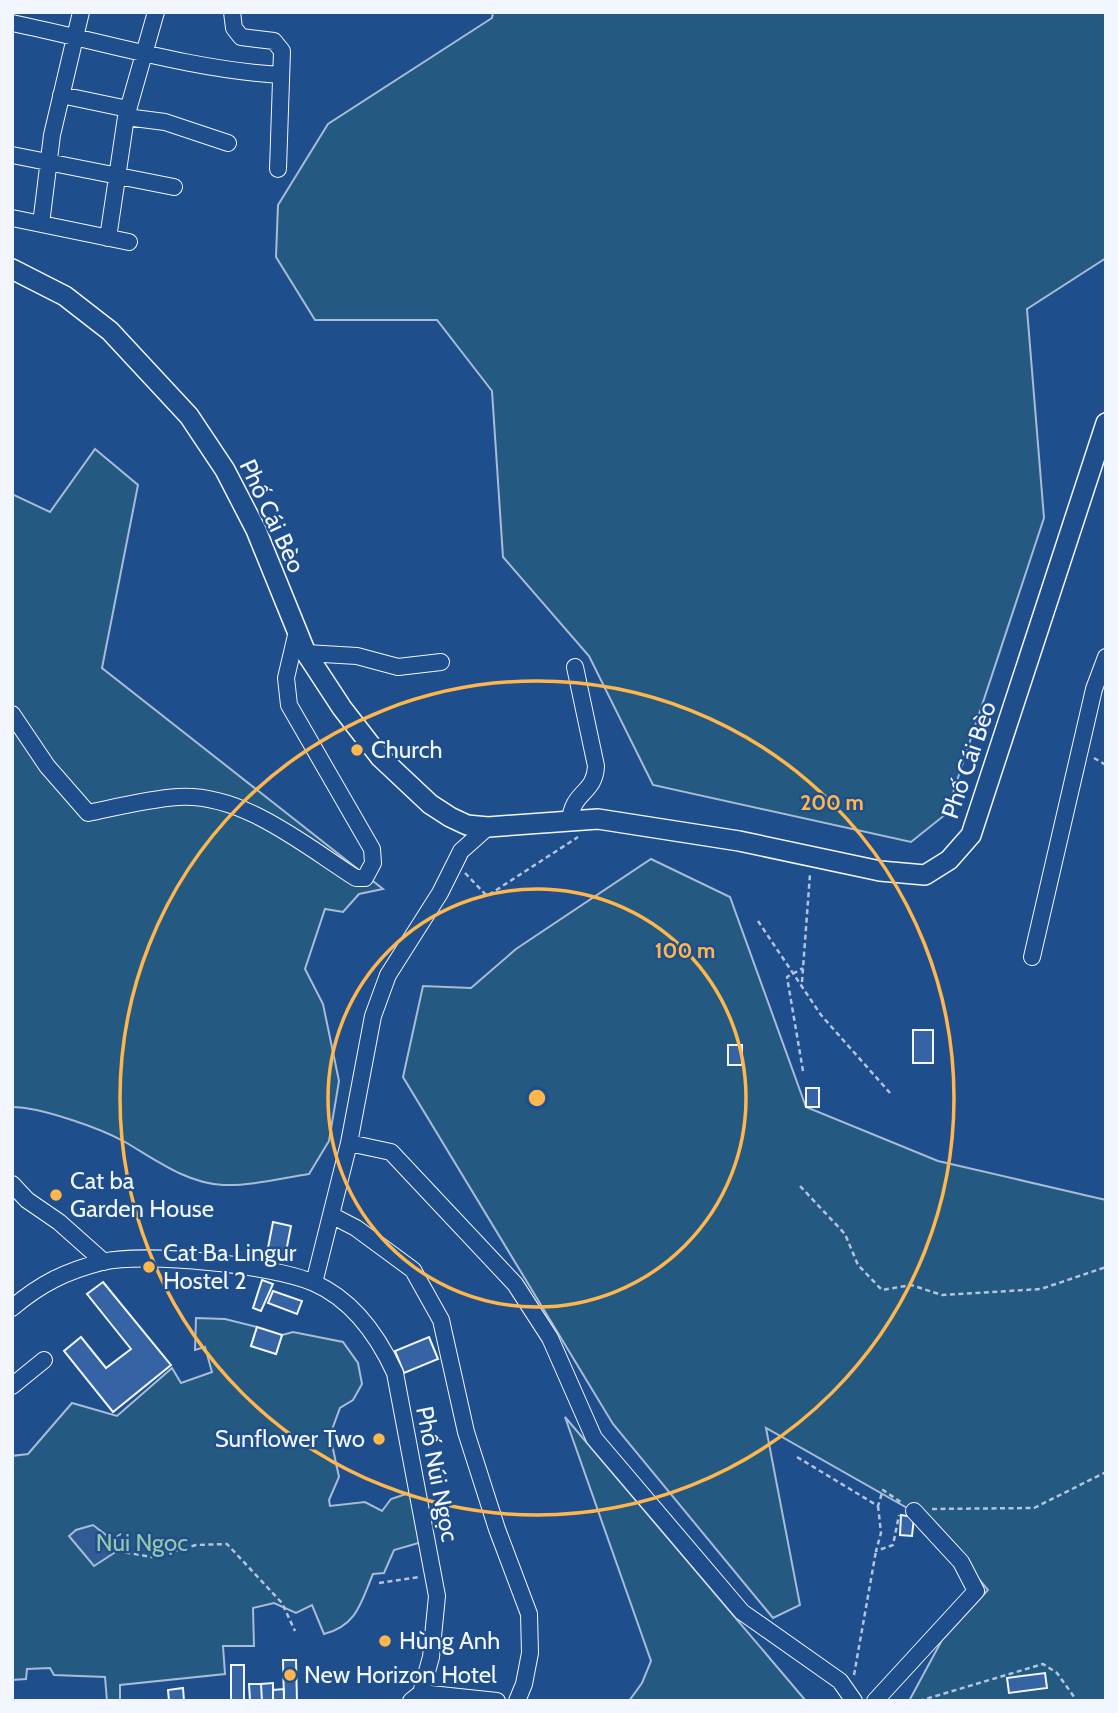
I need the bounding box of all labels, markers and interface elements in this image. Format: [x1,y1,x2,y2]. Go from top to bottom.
street label: Phố Cái Bèo [234,454,311,577]
street label: Phố Cái Bèo [935,698,1002,822]
place label: Church [371,735,443,764]
marker: Church [349,742,365,758]
text: 200 m [800,790,864,815]
text: 100 m [655,938,715,963]
centre of rings [525,1086,549,1110]
place label: Cat ba Garden House [70,1166,214,1223]
marker: Cat ba Garden House [48,1187,64,1203]
place label: Cat Ba Lingur Hostel 2 [163,1238,297,1295]
marker: Cat Ba Lingur Hostel 2 [141,1259,157,1275]
street label: Phố Núi Ngọc [410,1404,465,1544]
place label: Sunflower Two [215,1424,365,1453]
marker: Sunflower Two [371,1431,387,1447]
park label: Núi Ngọc [96,1528,188,1557]
place label: Hùng Anh [399,1626,500,1655]
marker: Hùng Anh [377,1633,393,1649]
place label: New Horizon Hotel [304,1660,497,1689]
marker: New Horizon Hotel [282,1667,298,1683]

